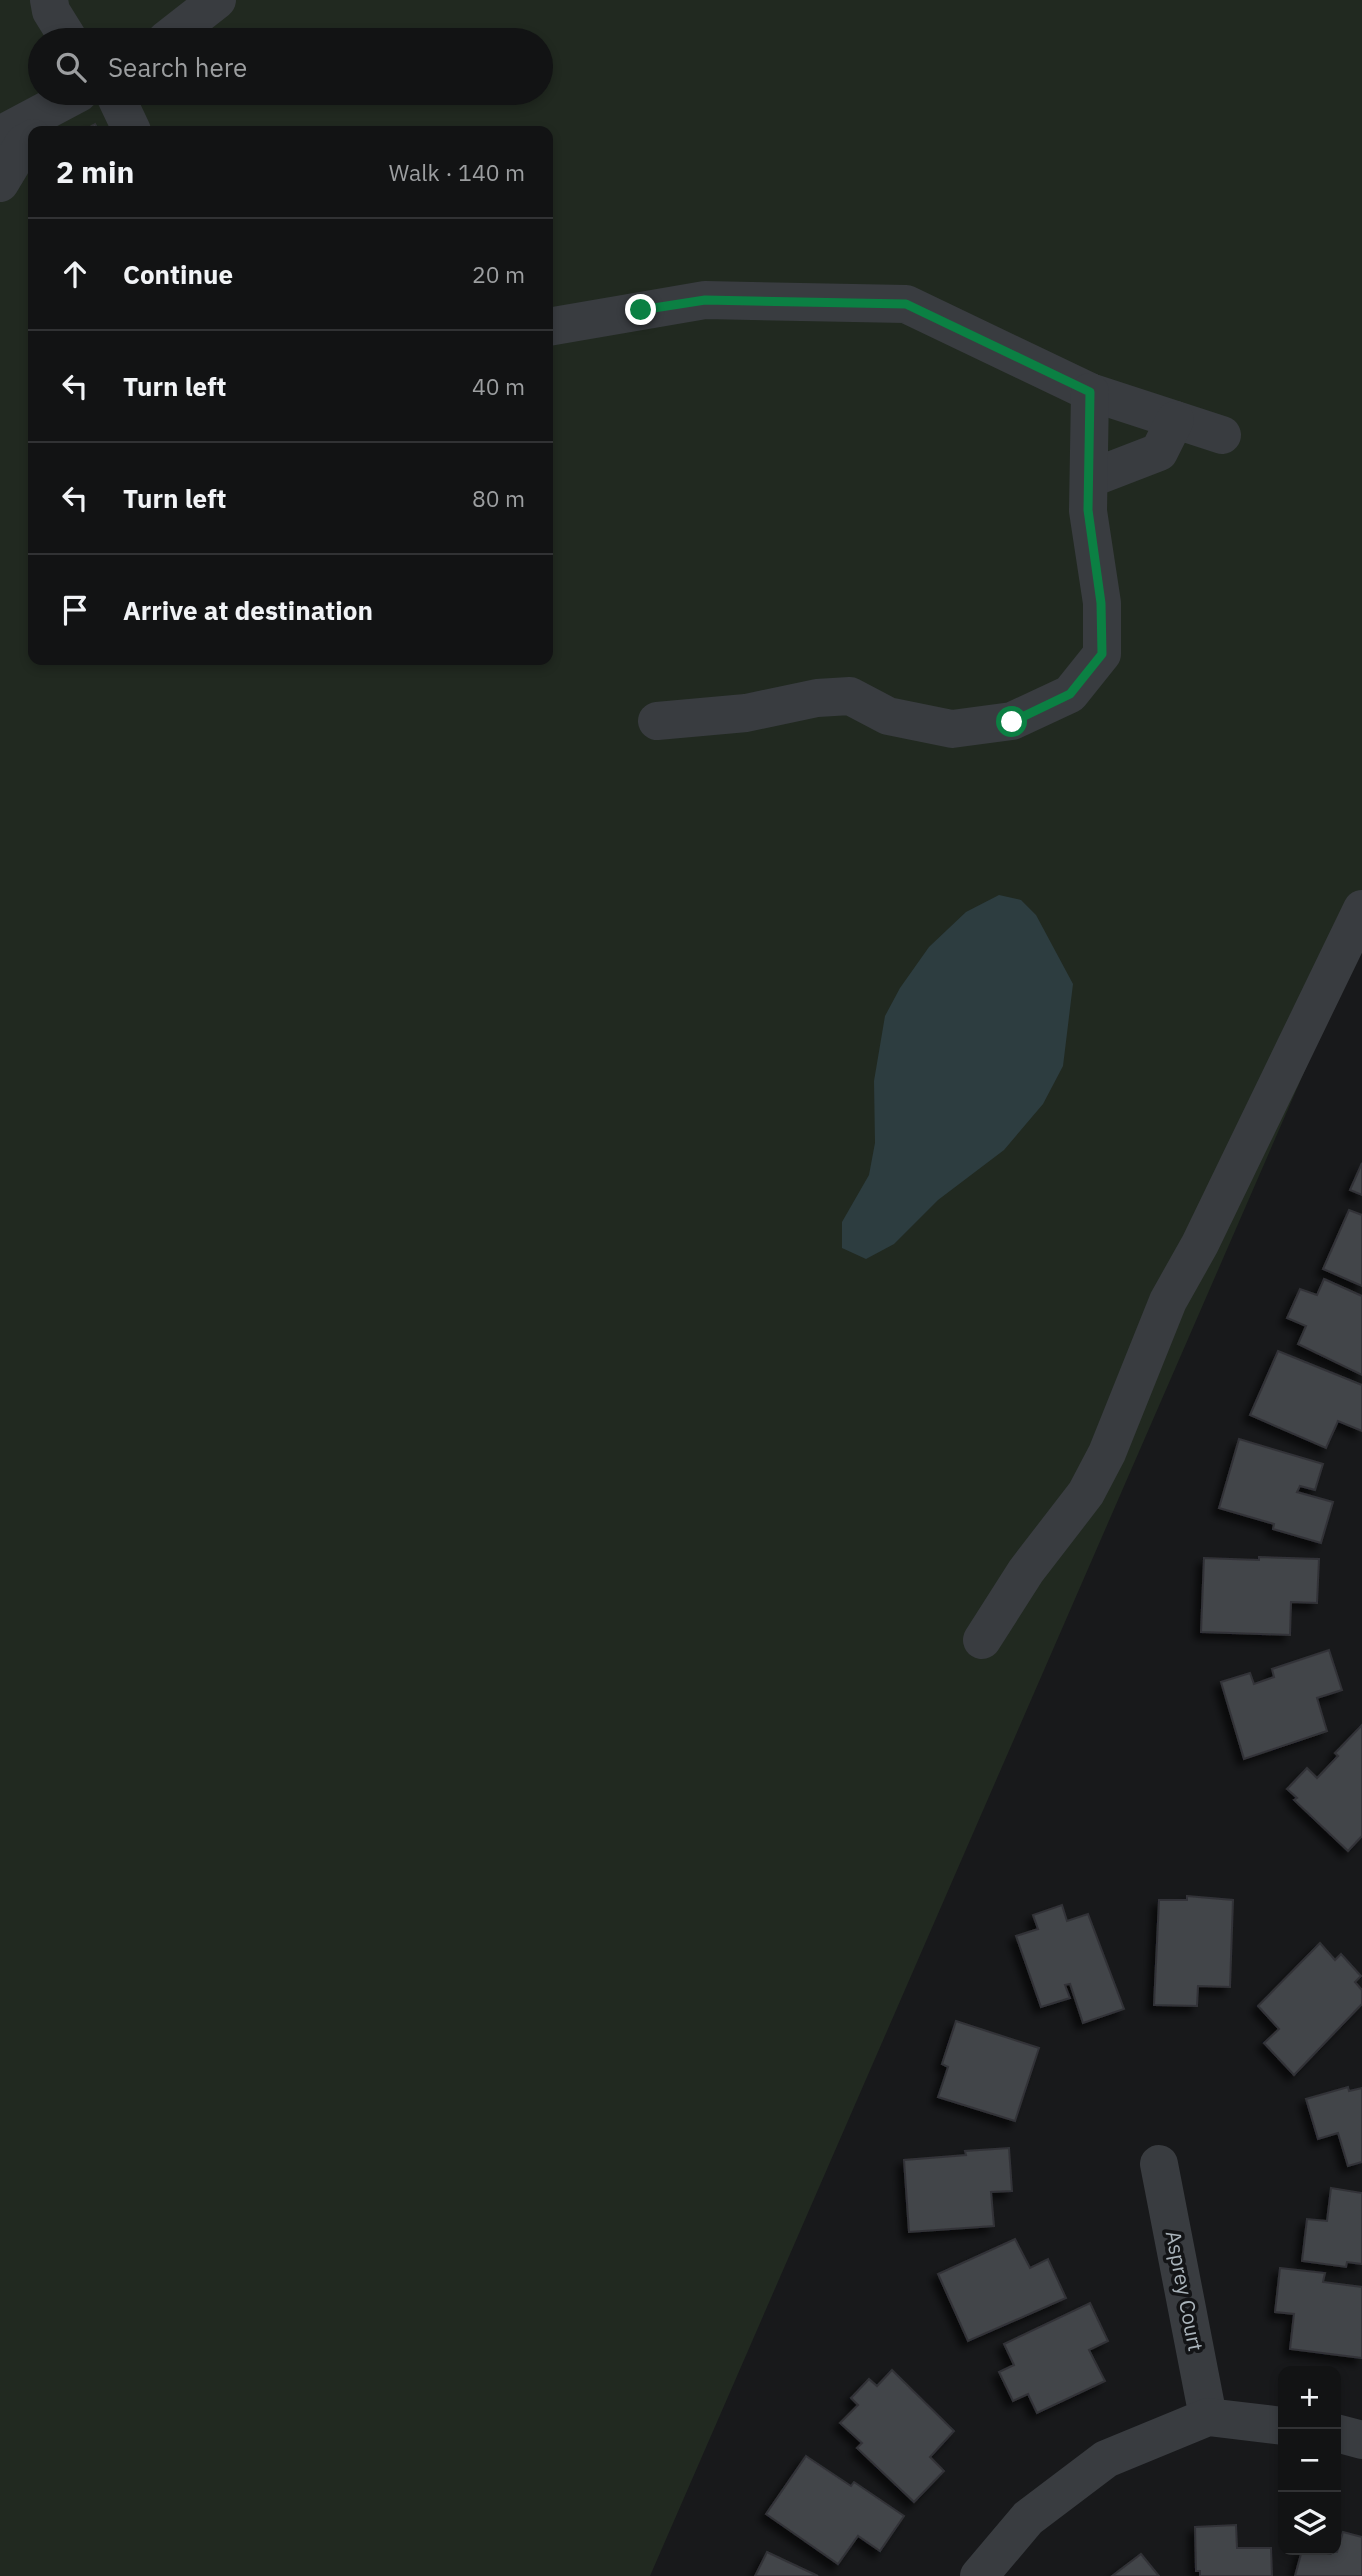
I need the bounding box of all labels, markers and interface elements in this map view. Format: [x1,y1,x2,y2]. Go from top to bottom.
search box [28,28,553,105]
icon: search [52,48,90,86]
text: Search here [108,50,247,84]
text: 2 min [56,152,134,191]
text: Walk · 140 m [389,157,525,187]
icon: ahead [56,255,94,293]
text: Continue [123,257,233,291]
text: 20 m [472,259,525,289]
route end [625,294,656,325]
icon: left [56,367,94,405]
text: Turn left [123,369,226,403]
text: 40 m [472,371,525,401]
icon: left [56,479,94,517]
text: Turn left [123,481,226,515]
text: 80 m [472,483,525,513]
icon: arrive [56,591,94,629]
text: Arrive at destination [123,593,373,627]
route start [996,706,1027,737]
street label: Asprey Court [1160,2228,1210,2353]
map controls [1278,2366,1341,2555]
button: + [1278,2366,1341,2429]
button: − [1278,2429,1341,2492]
button: layers [1278,2492,1341,2555]

